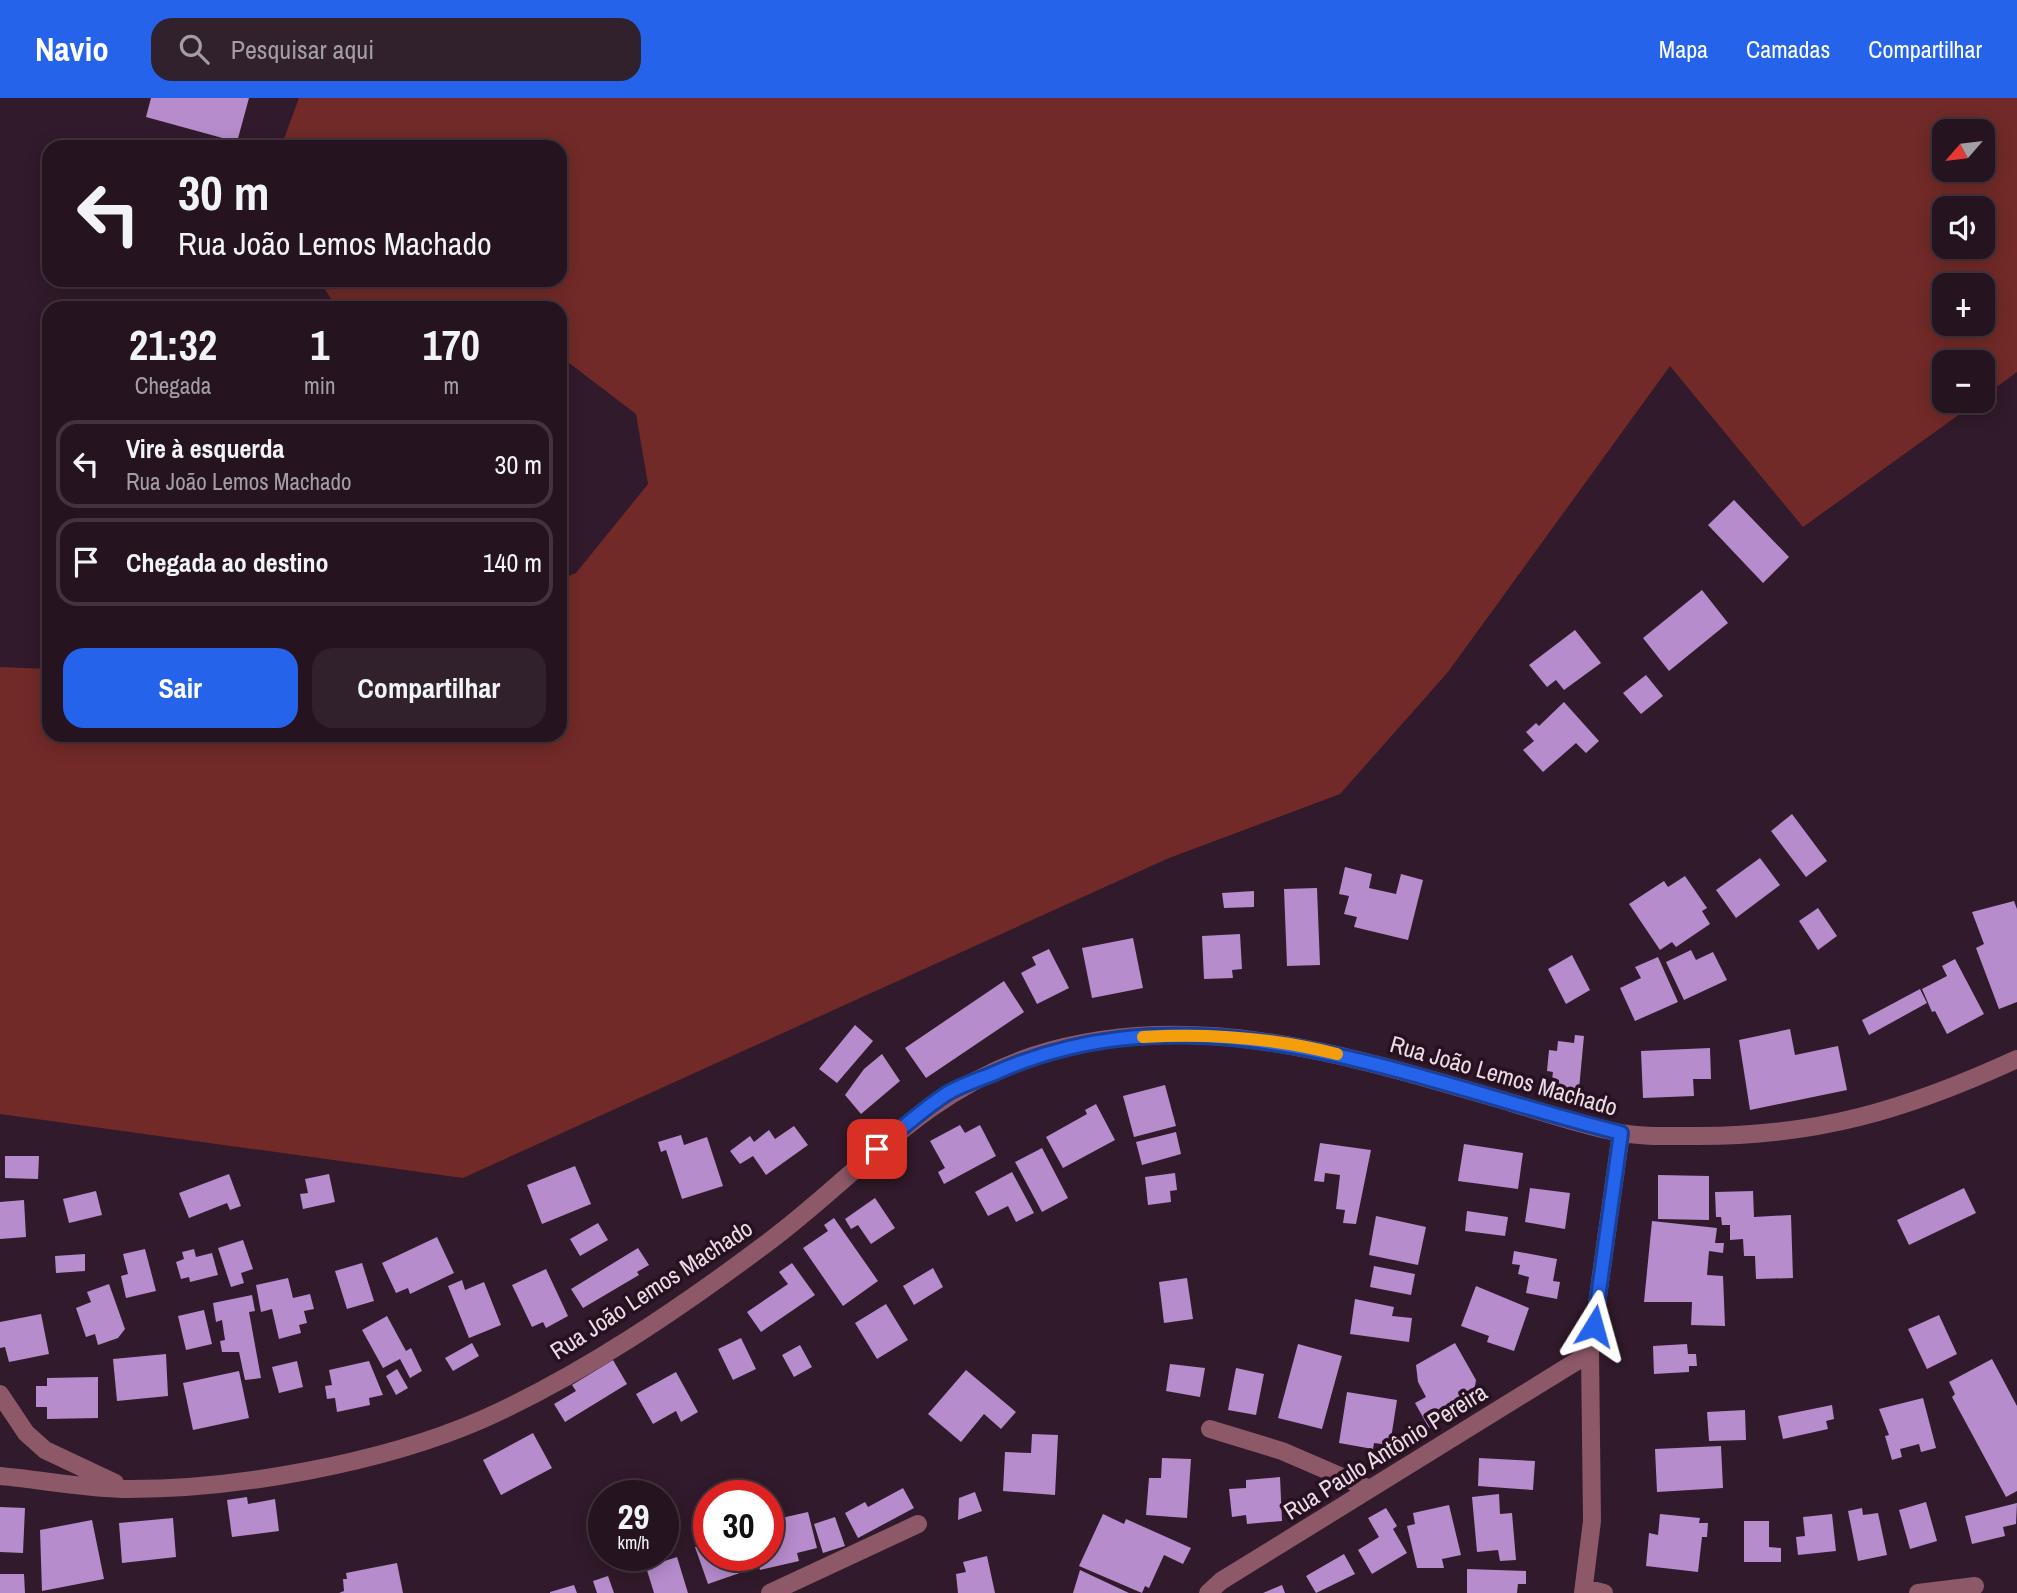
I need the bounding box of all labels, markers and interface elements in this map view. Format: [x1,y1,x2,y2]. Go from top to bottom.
search box [151,18,641,81]
text: Navio [35,27,109,71]
icon: search [175,30,213,68]
text: Pesquisar aqui [231,32,374,67]
text: Mapa [1659,33,1708,65]
text: Camadas [1746,33,1830,65]
text: Compartilhar [1868,33,1982,65]
north arrow [1932,119,1995,182]
map controls [1932,119,1995,413]
text: 30 m [178,159,270,225]
icon: left [63,168,154,259]
button: sound [1932,196,1995,259]
text: Rua João Lemos Machado [178,222,492,265]
button: + [1932,273,1995,336]
text: 21:32 [129,317,217,373]
text: 1 [310,317,329,373]
text: 170 [423,317,480,373]
button: − [1932,350,1995,413]
text: Chegada [135,370,211,401]
text: min [304,370,336,401]
text: m [443,370,459,401]
text: Vire à esquerda [126,431,284,466]
icon: left [67,445,105,483]
text: 30 m [495,447,542,482]
text: Rua João Lemos Machado [126,466,351,497]
icon: arrive [67,543,105,581]
text: Chegada ao destino [126,545,329,580]
text: 140 m [483,545,542,580]
button: Sair [63,648,298,728]
button: Compartilhar [312,648,546,728]
street label: Rua João Lemos Machado [1387,1027,1621,1123]
pin [847,1119,907,1179]
icon: arrive [858,1130,896,1168]
street label: Rua João Lemos Machado [544,1212,758,1366]
position arrow [1557,1289,1631,1363]
street label: Rua Paulo Antônio Pereira [1277,1375,1493,1527]
speed limit sign: 30 [693,1480,784,1571]
text: 29 [618,1493,649,1540]
text: km/h [618,1530,650,1555]

